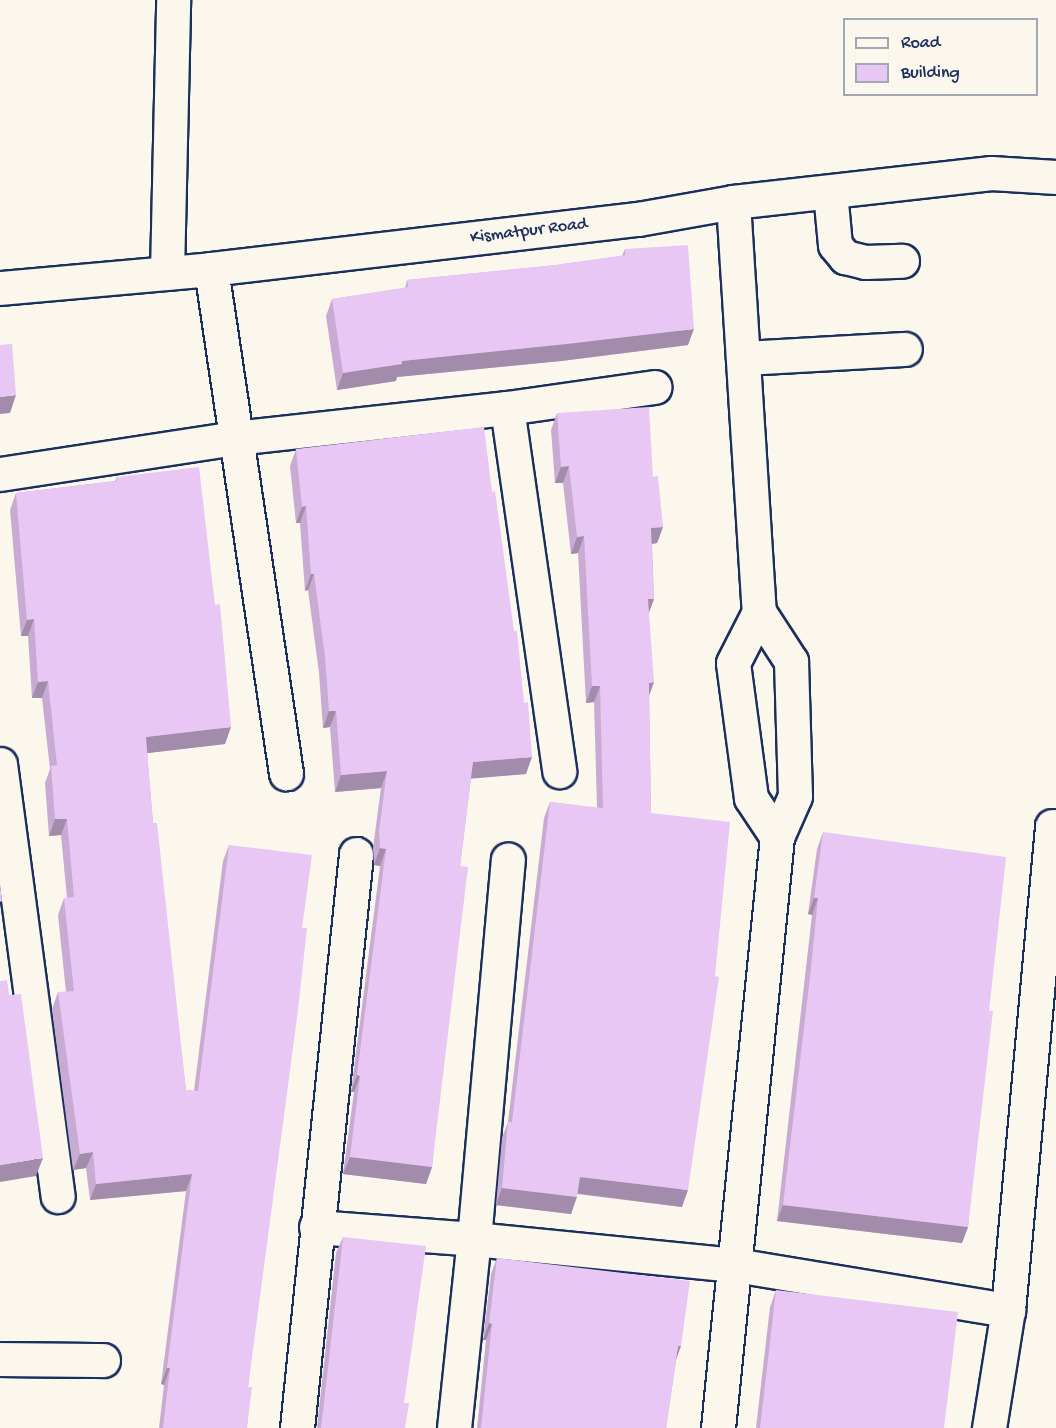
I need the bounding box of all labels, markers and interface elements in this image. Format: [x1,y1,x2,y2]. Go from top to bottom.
legend [843,18,1038,96]
text: Road [901,33,940,54]
text: Building [901,63,960,84]
street label: Kismatpur Road [469,214,589,250]

